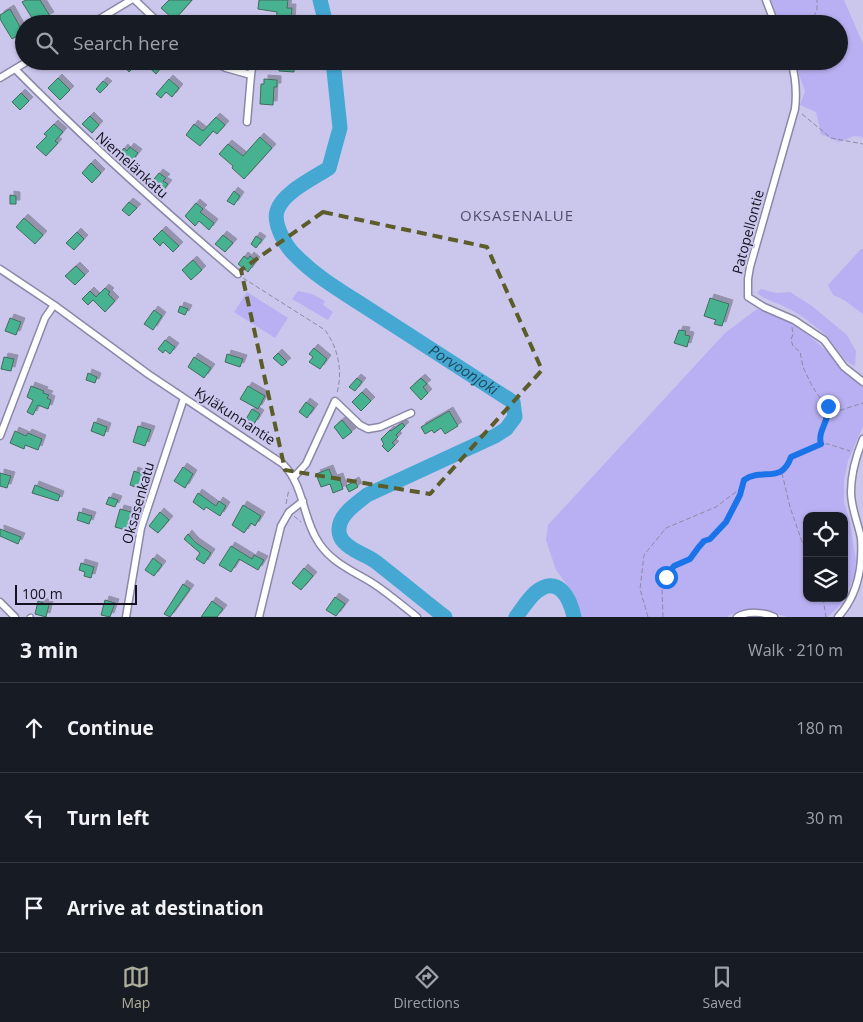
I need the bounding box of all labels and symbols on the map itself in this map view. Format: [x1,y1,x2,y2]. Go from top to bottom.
street label: Niemelänkatu [92,127,173,202]
street label: Patopellontie [727,188,768,276]
district label: OKSASENALUE [460,205,574,225]
water label: Porvoonjoki [425,339,503,399]
street label: Kyläkunnantie [191,382,279,449]
route end [817,395,840,418]
street label: Oksasenkatu [117,460,158,546]
route start [655,566,678,589]
scale bar [15,582,138,605]

